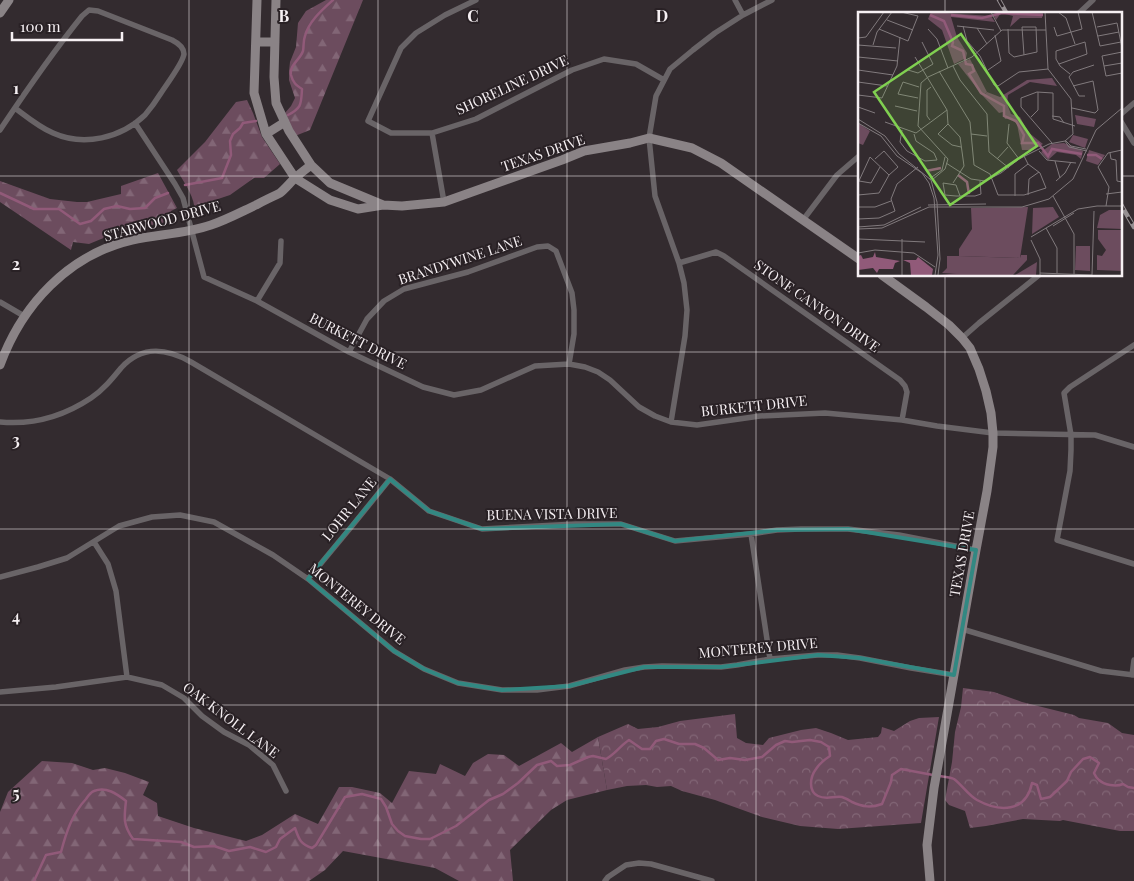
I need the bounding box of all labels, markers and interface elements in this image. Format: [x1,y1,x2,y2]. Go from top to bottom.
text: B [279,5,290,26]
text: C [467,5,479,26]
text: D [656,5,668,26]
scale bar [12,10,122,42]
inset map [858,12,1122,276]
text: 100 m [20,16,61,36]
street label: SHORELINE DRIVE [453,50,571,119]
text: 1 [13,77,19,98]
street label: TEXAS DRIVE [499,129,587,176]
street label: STARWOOD DRIVE [101,196,222,245]
street label: BRANDYWINE LANE [396,231,524,288]
text: 2 [12,253,20,274]
street label: STONE CANYON DRIVE [751,255,884,356]
street label: BURKETT DRIVE [306,308,410,373]
street label: BURKETT DRIVE [700,390,808,421]
text: 3 [12,429,20,450]
street label: LOHR LANE [317,473,380,544]
street label: BUENA VISTA DRIVE [486,503,618,524]
street label: TEXAS DRIVE [945,509,978,598]
street label: MONTEREY DRIVE [305,559,410,649]
text: 4 [12,605,20,626]
street label: MONTEREY DRIVE [698,633,818,662]
street label: OAK KNOLL LANE [179,677,283,762]
text: 5 [12,782,20,803]

